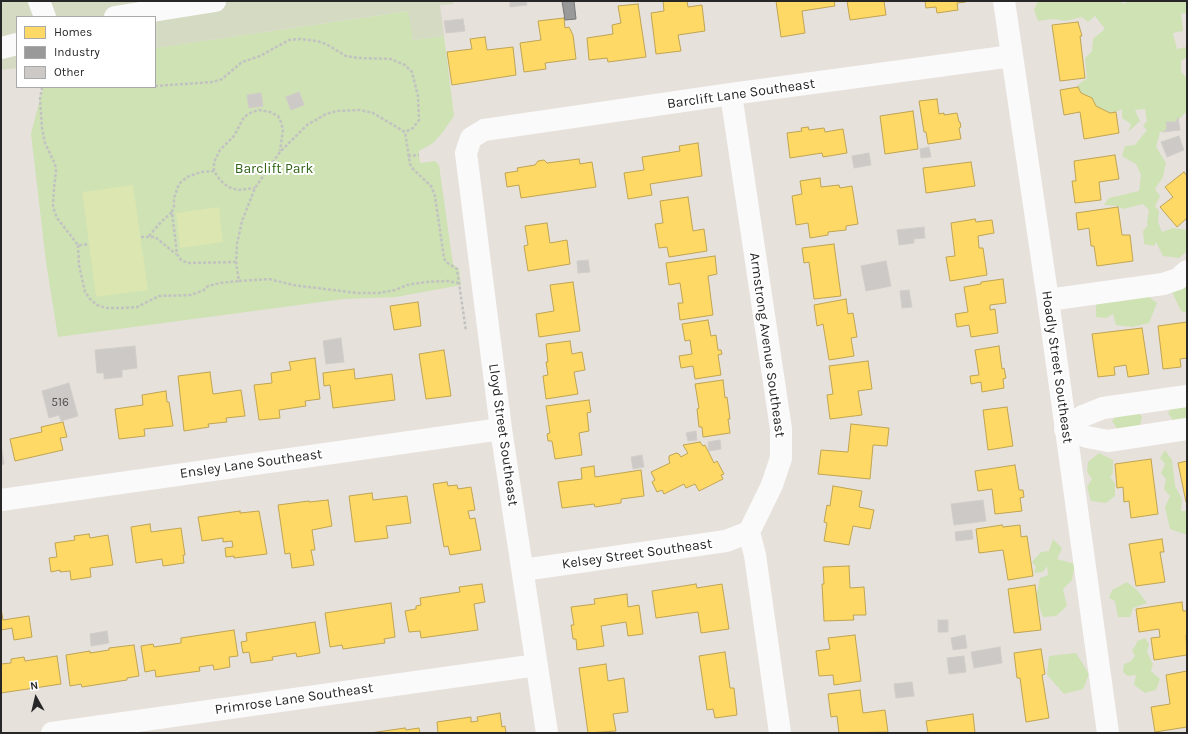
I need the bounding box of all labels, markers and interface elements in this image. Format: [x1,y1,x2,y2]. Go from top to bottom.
legend [16,16,156,88]
text: Homes [54,25,92,39]
text: Industry [54,45,100,59]
text: Other [54,65,84,79]
street label: Barclift Lane Southeast [666,75,816,113]
park label: Barclift Park [235,161,313,177]
street label: Armstrong Avenue Southeast [746,252,788,438]
street label: Hoadly Street Southeast [1038,289,1076,445]
street label: Lloyd Street Southeast [485,363,521,507]
house number: 516 [51,396,69,410]
street label: Ensley Lane Southeast [179,446,323,482]
street label: Kelsey Street Southeast [561,535,713,573]
north arrow [16,678,56,718]
text: N [29,679,39,693]
street label: Primrose Lane Southeast [214,680,374,718]

